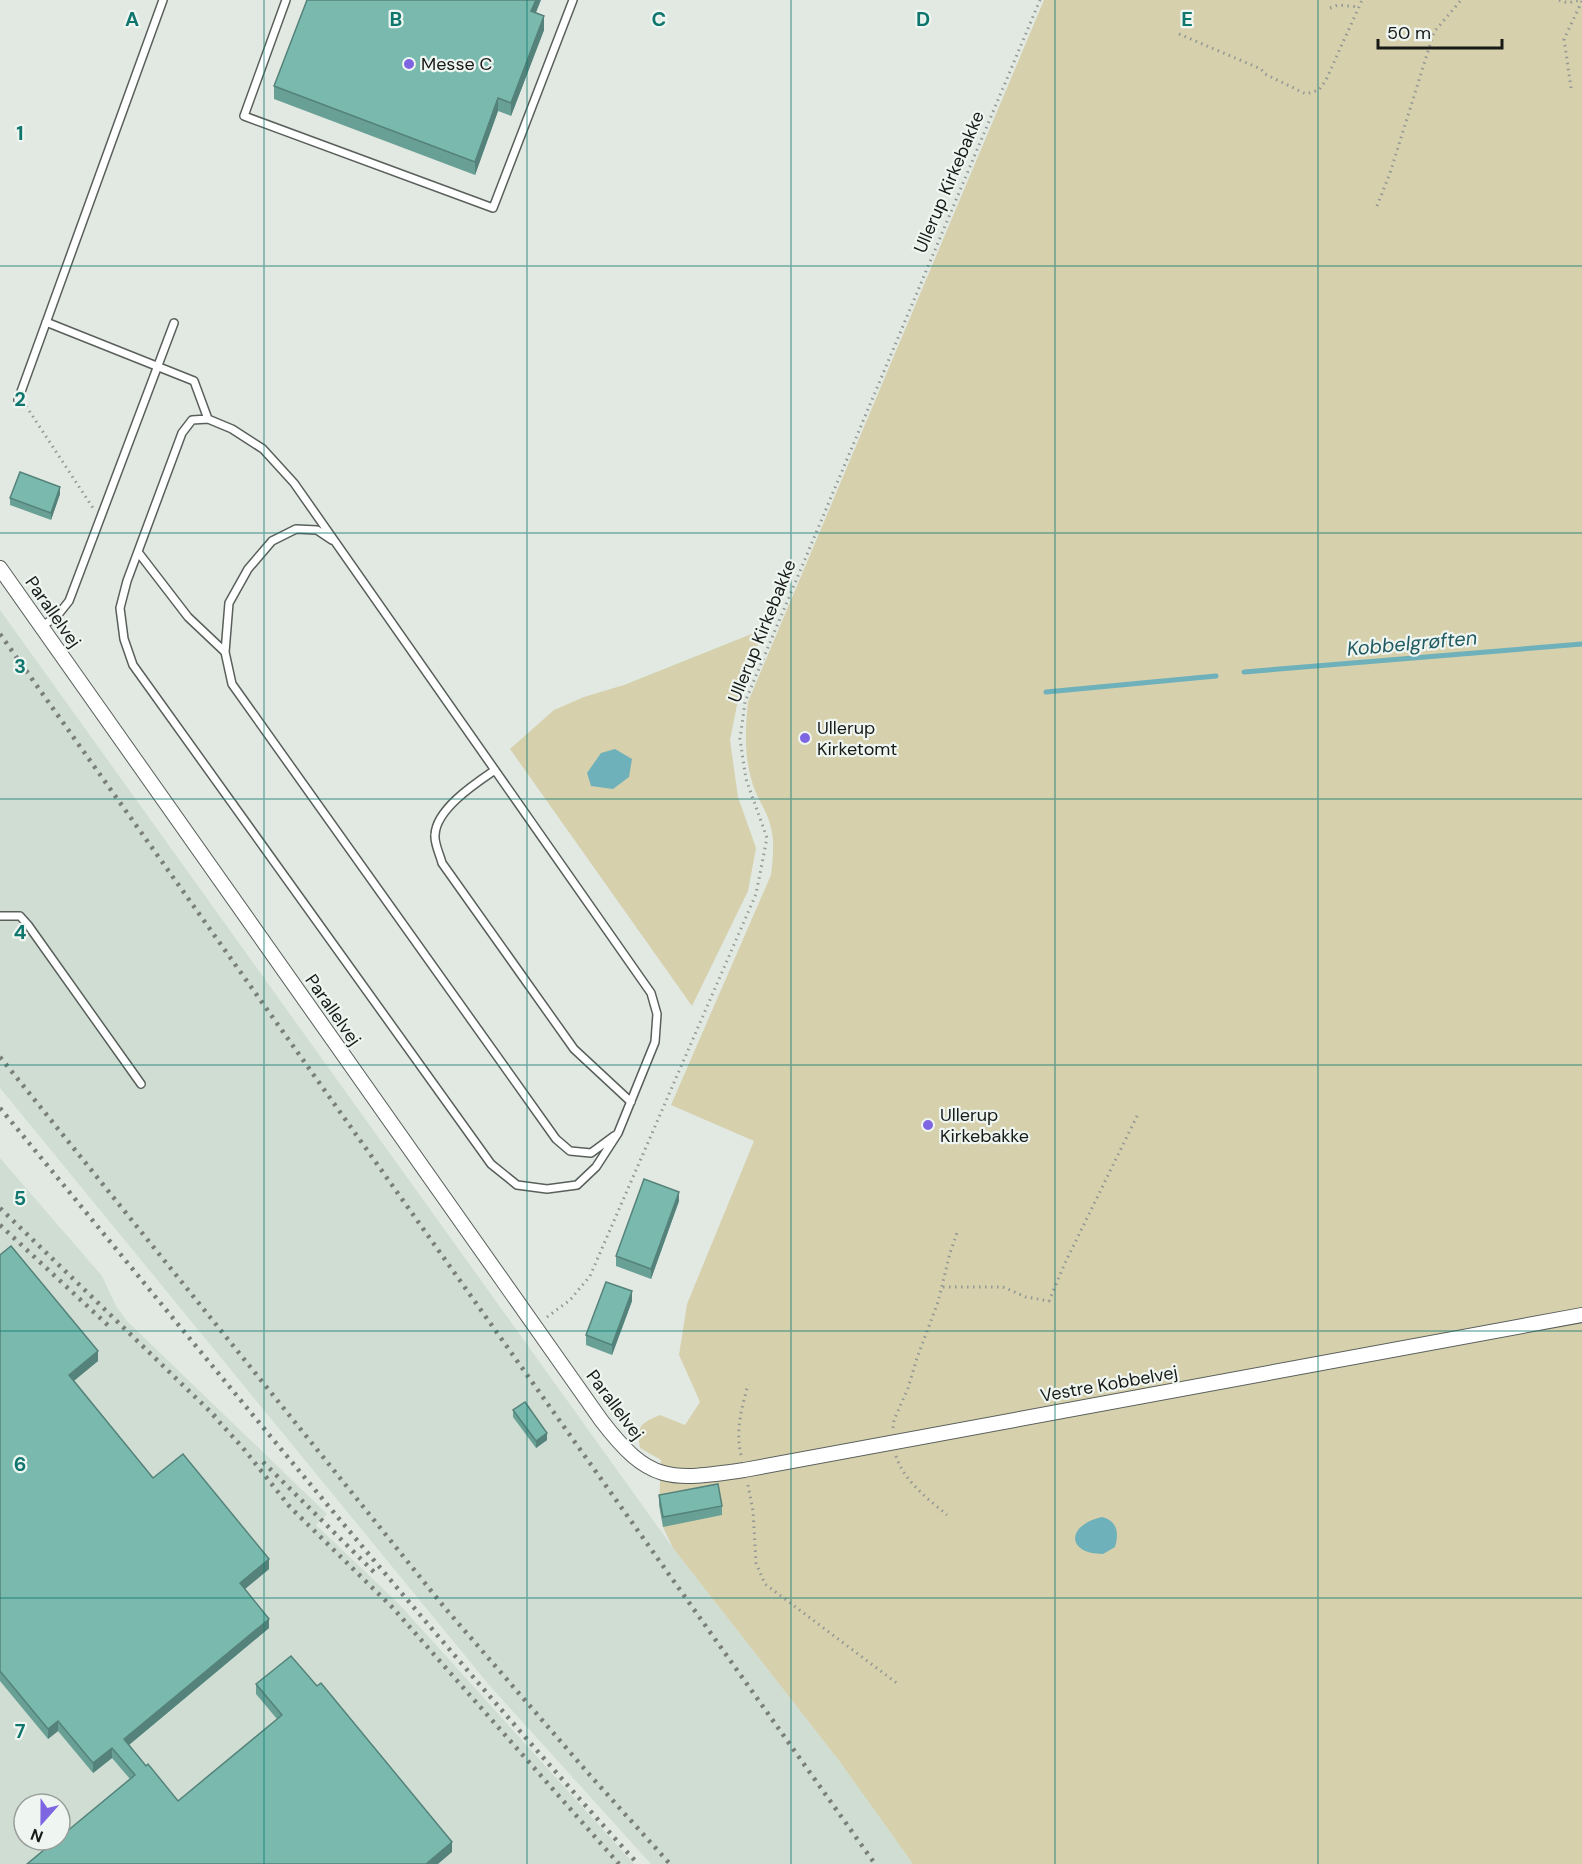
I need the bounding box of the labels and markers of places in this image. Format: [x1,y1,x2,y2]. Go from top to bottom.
place label: Messe C [421,52,492,76]
marker: Messe C [402,57,416,71]
place label: Ullerup Kirketomt [817,716,897,761]
marker: Ullerup Kirketomt [798,731,812,745]
place label: Ullerup Kirkebakke [940,1103,1029,1148]
marker: Ullerup Kirkebakke [921,1118,935,1132]

